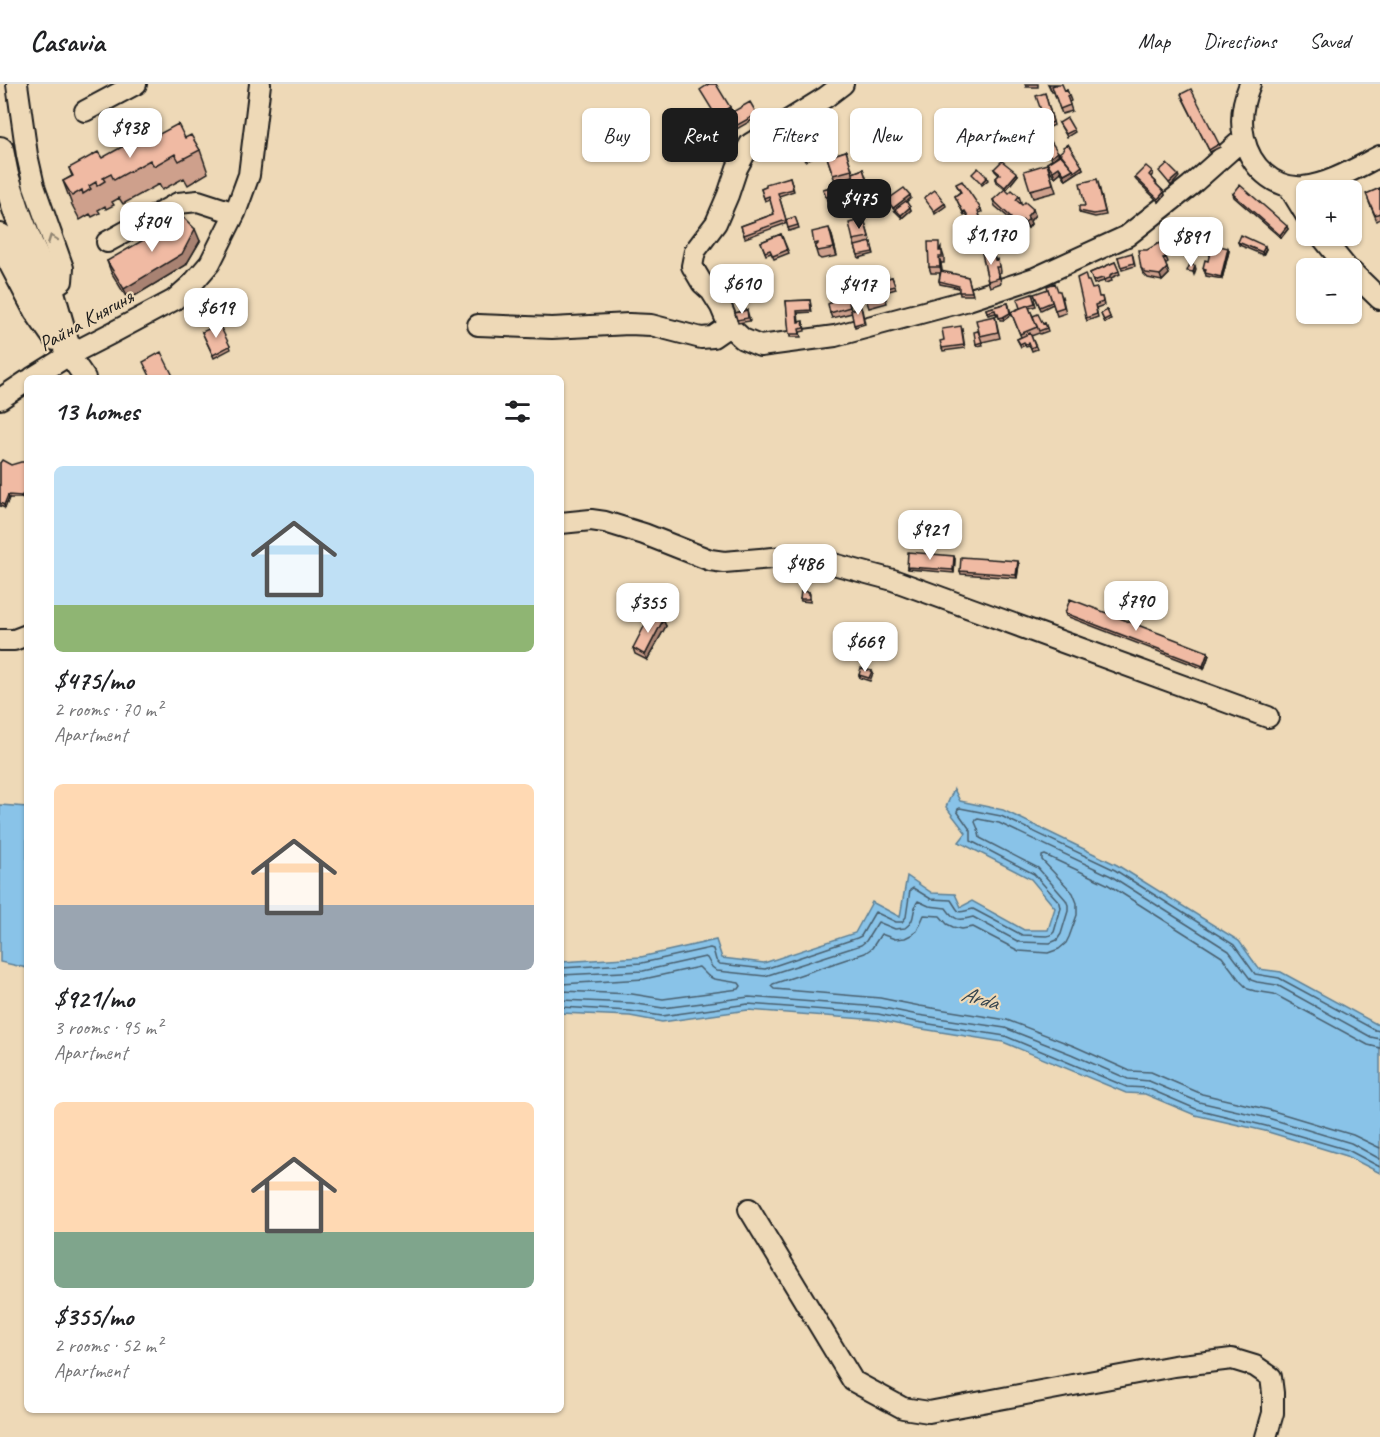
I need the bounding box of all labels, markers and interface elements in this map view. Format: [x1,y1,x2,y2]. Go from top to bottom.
text: Casavia [30,24,104,59]
text: Map [1138,28,1170,54]
text: Directions [1203,28,1276,54]
text: Saved [1309,28,1350,54]
pin: $938 [94,108,166,159]
chip: Buy [582,108,650,162]
chip: Rent [662,108,738,162]
chip: Filters [750,108,838,162]
chip: New [850,108,922,162]
chip: Apartment [934,108,1054,162]
text: $938 [112,115,148,140]
pin: $475 [823,179,895,230]
map controls [1296,180,1362,324]
button: + [1296,180,1362,246]
text: $475 [841,186,877,211]
pin: $704 [116,202,188,253]
text: $704 [134,209,170,234]
pin: $1,170 [942,215,1040,266]
pin: $891 [1155,217,1227,268]
text: $1,170 [967,222,1015,247]
text: $891 [1173,224,1209,249]
one-way arrow [47,234,60,245]
button: − [1296,258,1362,324]
pin: $610 [706,264,778,315]
pin: $417 [822,265,894,316]
text: $610 [724,271,760,296]
text: $417 [840,272,876,297]
street label: Райна Княгиня [34,283,139,357]
pin: $619 [180,288,252,339]
text: $619 [198,295,234,320]
text: 13 homes [54,395,139,428]
icon: filters [501,395,534,428]
icon: home [240,505,348,613]
pin: $921 [894,510,966,561]
text: $921 [912,517,948,542]
pin: $486 [769,544,841,595]
text: $486 [787,551,823,576]
pin: $790 [1100,581,1172,632]
pin: $355 [612,583,684,634]
text: $790 [1118,588,1154,613]
text: $355 [630,590,666,615]
pin: $669 [829,622,901,673]
text: $669 [847,629,883,654]
text: $475/mo [54,664,134,697]
text: 2 rooms · 70 m² [54,697,162,722]
text: Apartment [54,722,127,747]
icon: home [240,823,348,931]
water label: Arda [958,979,1004,1017]
text: $921/mo [54,982,134,1015]
text: 3 rooms · 95 m² [54,1015,162,1040]
text: Apartment [54,1040,127,1065]
icon: home [240,1141,348,1249]
text: $355/mo [54,1300,133,1333]
text: 2 rooms · 52 m² [54,1333,162,1358]
text: Apartment [54,1358,127,1383]

